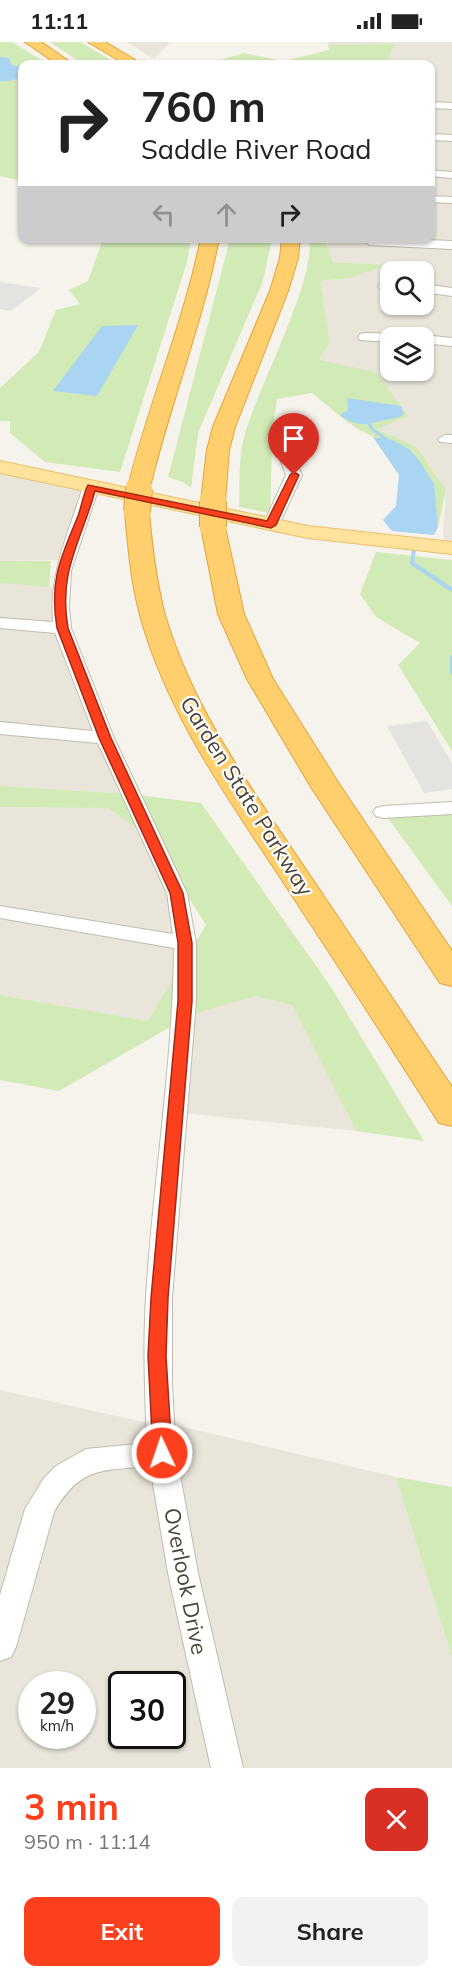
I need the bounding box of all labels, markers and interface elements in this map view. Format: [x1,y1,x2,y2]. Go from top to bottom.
text: 11:11 [30,7,88,35]
text: 760 m [141,80,266,133]
icon: right [42,84,120,162]
text: Saddle River Road [141,132,372,166]
icon: left [147,198,180,231]
icon: ahead [210,198,243,231]
icon: right [273,198,306,231]
map controls [380,261,434,381]
button: search [380,261,434,315]
button: layers [380,327,434,381]
pin [268,413,319,475]
icon: arrive [277,422,310,455]
street label: Garden State Parkway [174,691,320,901]
position arrow [130,1421,194,1485]
street label: Overlook Drive [158,1505,214,1657]
speed limit sign: 30 [108,1671,186,1749]
text: 29 [39,1684,75,1722]
text: km/h [40,1716,74,1735]
text: 3 min [24,1784,119,1829]
button: close [365,1788,428,1851]
text: 950 m · 11:14 [24,1829,150,1854]
button: Exit [24,1897,220,1966]
button: Share [232,1897,428,1966]

